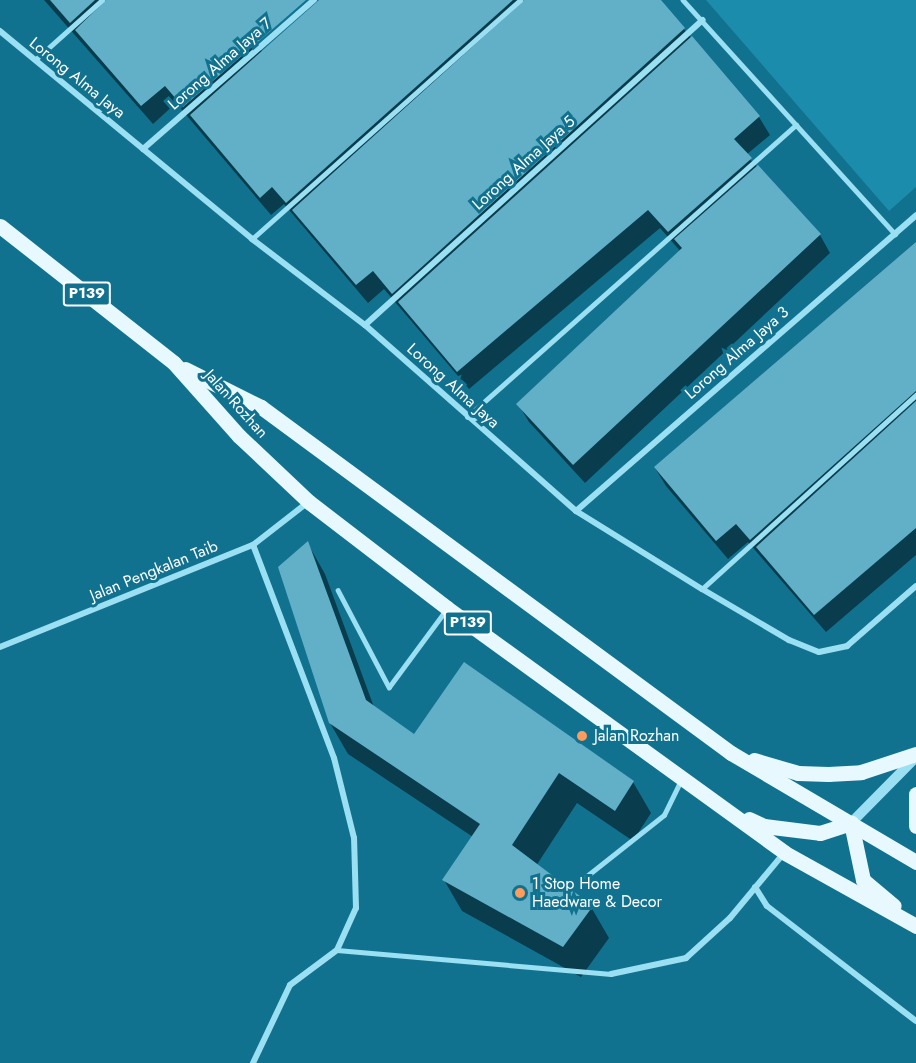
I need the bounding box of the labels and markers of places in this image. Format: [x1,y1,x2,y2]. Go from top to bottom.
place label: Jalan Rozhan [594,726,679,746]
marker: Jalan Rozhan [575,729,589,743]
place label: 1 Stop Home Haedware & Decor [532,874,662,912]
marker: 1 Stop Home Haedware & Decor [513,886,527,900]

